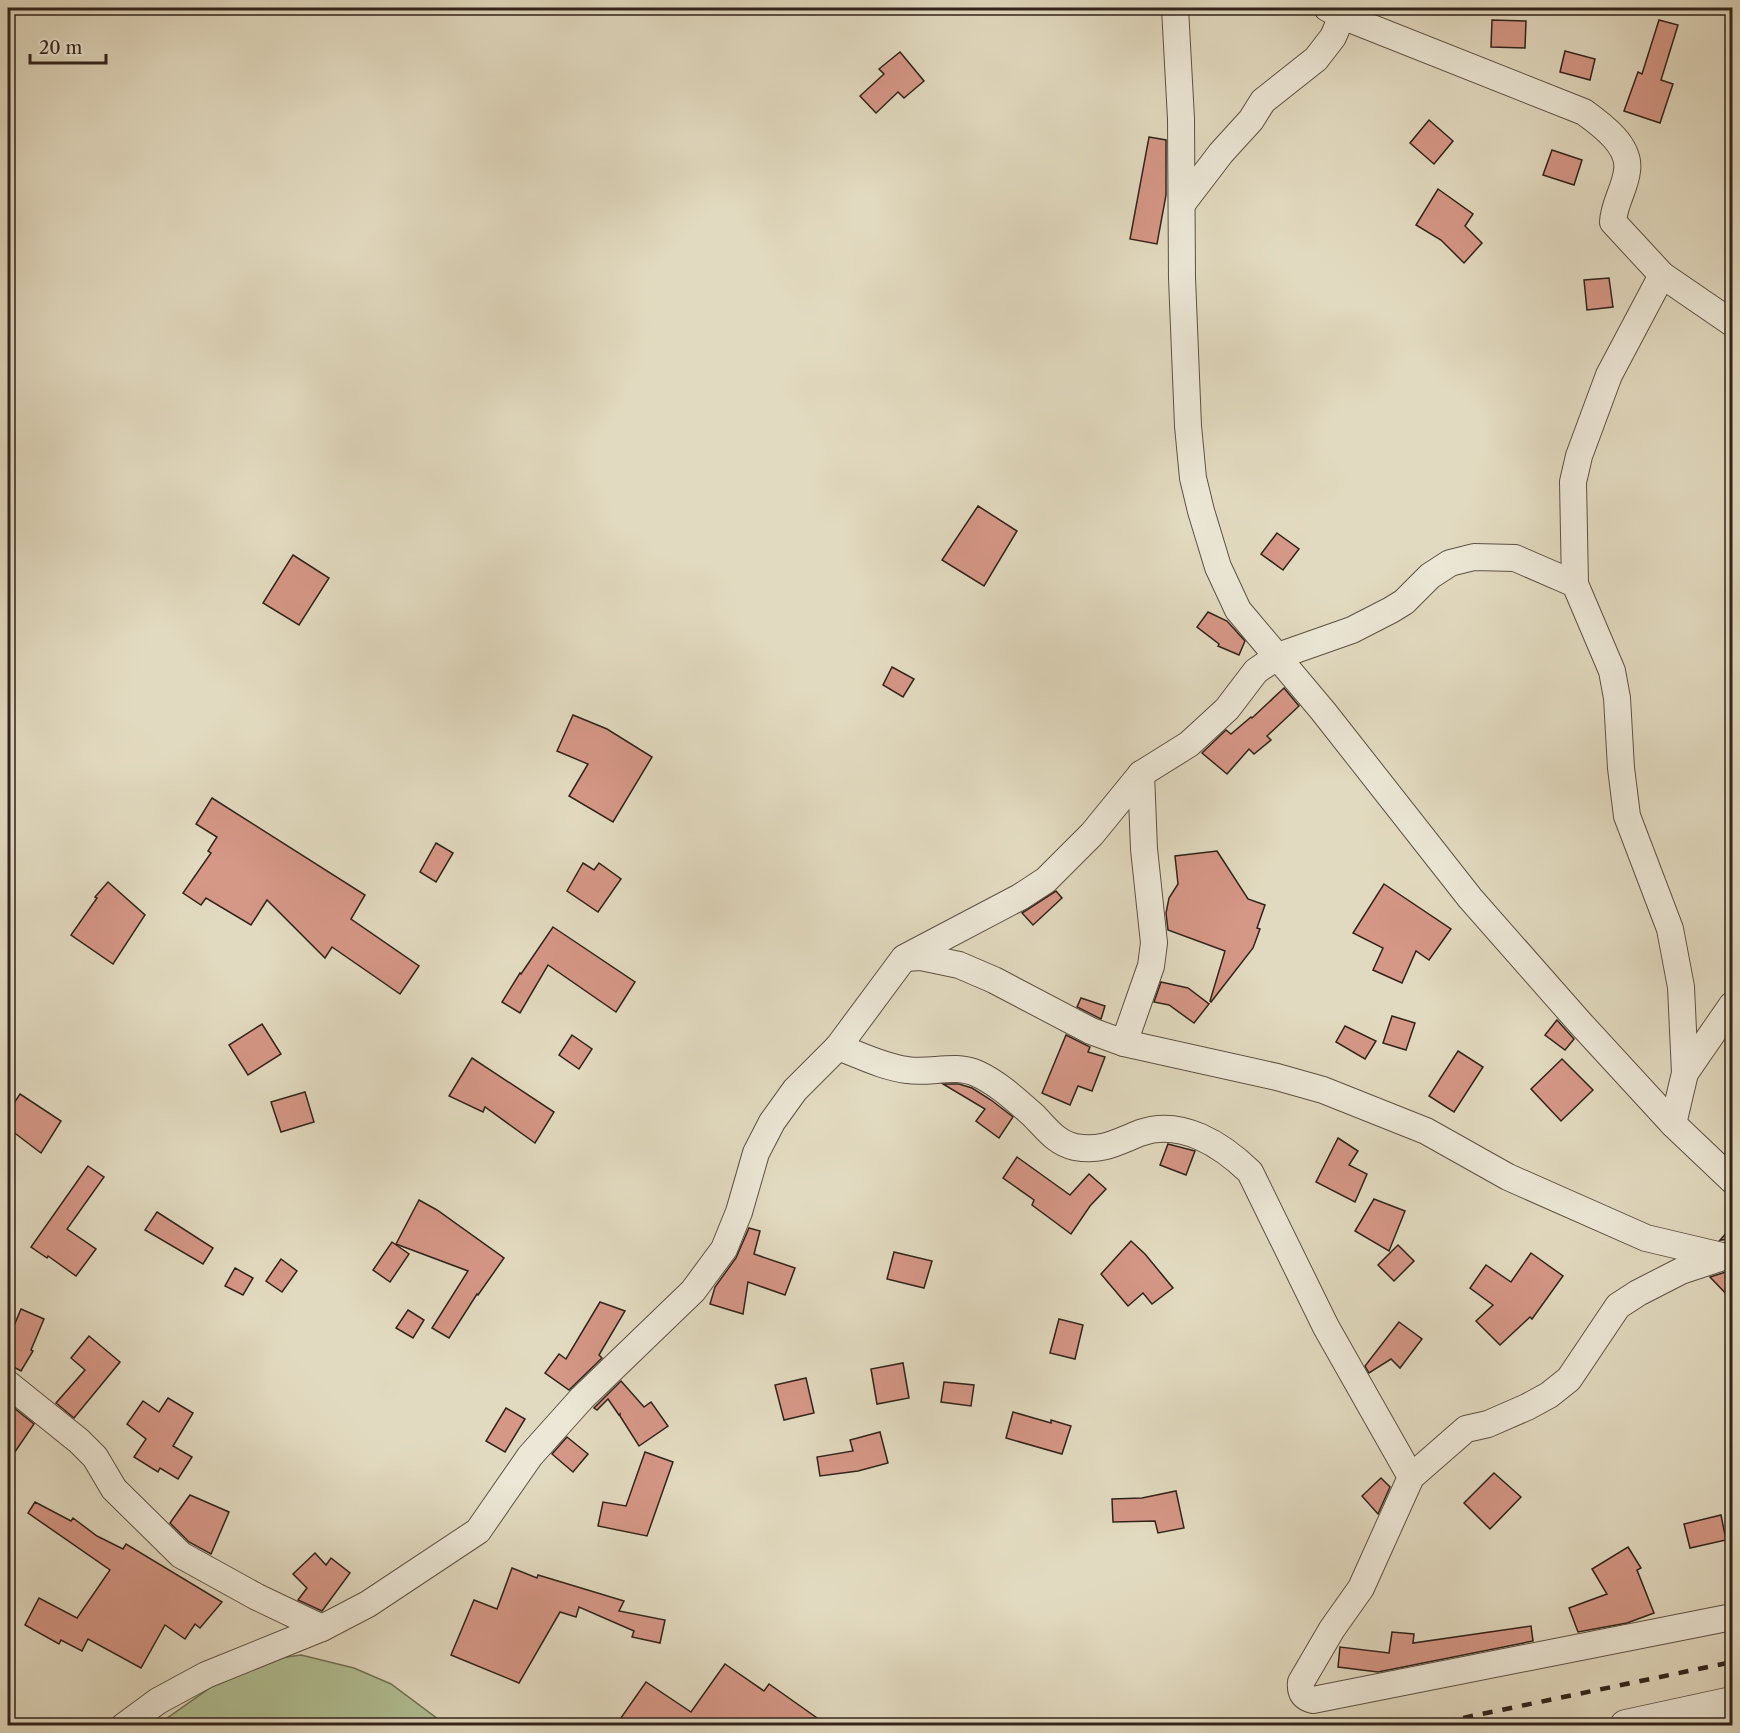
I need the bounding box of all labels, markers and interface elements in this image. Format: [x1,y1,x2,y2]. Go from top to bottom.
scale bar [30,27,106,65]
text: 20 m [39,37,83,59]

